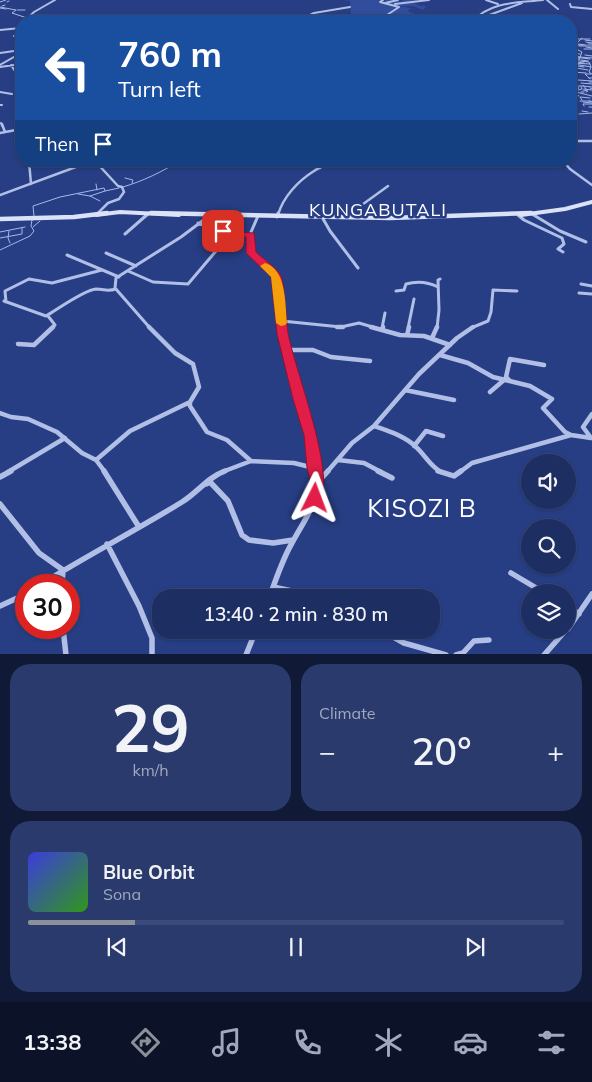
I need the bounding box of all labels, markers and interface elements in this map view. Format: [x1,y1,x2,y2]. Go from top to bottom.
text: 760 m [118,32,222,76]
icon: left [35,35,100,100]
text: Turn left [118,75,201,103]
icon: arrive [89,130,117,158]
text: Then [35,132,79,156]
district label: KUNGABUTALI [309,198,447,221]
pin [202,210,244,252]
icon: arrive [209,217,237,245]
map controls [521,454,576,639]
button: sound [521,454,576,509]
position arrow [288,471,340,523]
district label: KISOZI B [367,492,477,523]
button: search [521,519,576,574]
speed limit sign: 30 [15,574,80,639]
button: layers [521,584,576,639]
text: 13:40 · 2 min · 830 m [203,602,389,626]
text: 29 [111,687,190,768]
text: Climate [319,703,375,723]
text: 20° [412,727,471,775]
text: − [319,734,336,769]
text: + [547,734,564,769]
text: km/h [132,760,169,780]
text: Blue Orbit [103,860,194,884]
text: Sona [103,884,141,904]
icon: previous [103,933,131,961]
icon: pause [282,933,310,961]
icon: next [461,933,489,961]
icon: directions [128,1025,163,1060]
icon: music [209,1025,244,1060]
icon: phone [290,1025,325,1060]
icon: climate [371,1025,406,1060]
icon: car [453,1025,488,1060]
icon: filters [534,1025,569,1060]
text: 13:38 [23,1028,81,1056]

